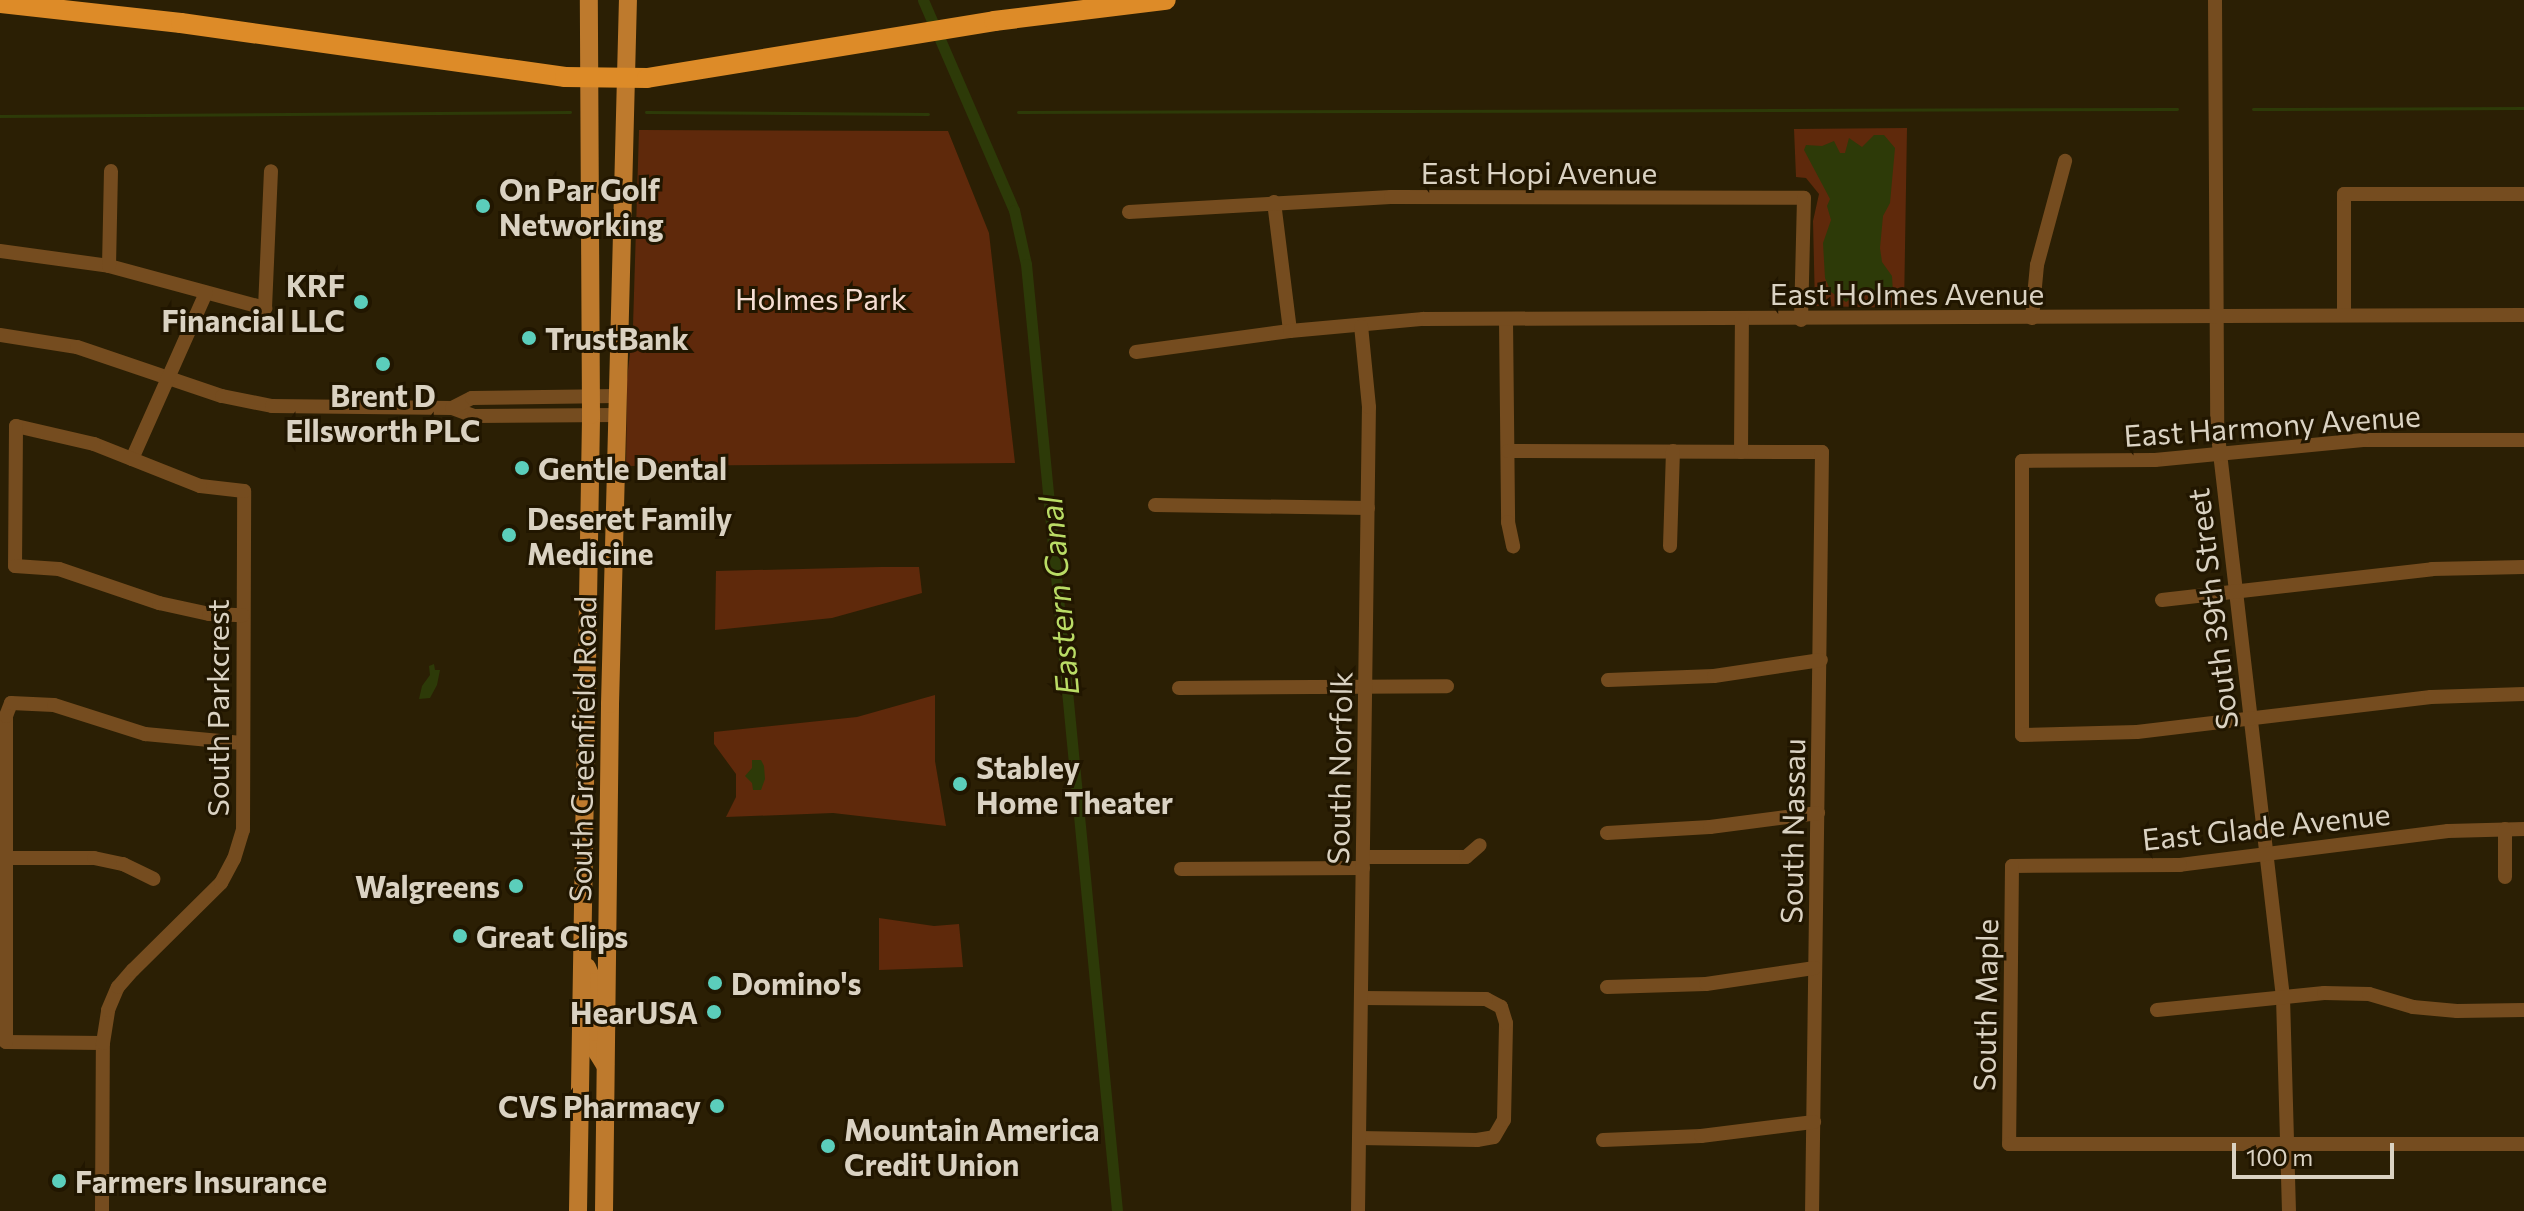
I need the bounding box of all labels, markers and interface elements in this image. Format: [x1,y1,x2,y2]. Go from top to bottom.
street label: East Hopi Avenue [1421,154,1657,190]
place label: On Par Golf Networking [499,171,664,242]
marker: On Par Golf Networking [474,197,492,215]
place label: KRF Financial LLC [161,267,345,338]
street label: East Holmes Avenue [1770,275,2044,311]
park label: Holmes Park [735,280,907,316]
marker: KRF Financial LLC [352,293,370,311]
place label: TrustBank [545,320,689,356]
marker: TrustBank [520,329,538,347]
marker: Brent D Ellsworth PLC [374,355,392,373]
place label: Brent D Ellsworth PLC [285,377,481,448]
street label: East Harmony Avenue [2122,397,2422,453]
place label: Gentle Dental [538,450,727,486]
marker: Gentle Dental [513,459,531,477]
street label: South 39th Street [2179,486,2245,732]
water label: Eastern Canal [1030,495,1086,697]
place label: Deseret Family Medicine [527,500,732,570]
marker: Deseret Family Medicine [498,524,520,546]
street label: South Greenfield Road [561,596,603,902]
street label: South Parkcrest [199,599,235,817]
street label: South Norfolk [1319,671,1359,865]
street label: South Nassau [1772,738,1812,924]
place label: Stabley Home Theater [976,749,1173,820]
marker: Stabley Home Theater [951,775,969,793]
street label: East Glade Avenue [2140,795,2392,857]
place label: Walgreens [355,868,500,904]
marker: Walgreens [507,877,525,895]
place label: Great Clips [476,918,628,954]
street label: South Maple [1965,918,2005,1092]
marker: Great Clips [451,927,469,945]
place label: Domino's [731,965,861,1001]
marker: Domino's [706,974,724,992]
place label: HearUSA [570,994,698,1030]
marker: HearUSA [705,1003,723,1021]
place label: CVS Pharmacy [498,1088,701,1124]
marker: CVS Pharmacy [708,1097,726,1115]
place label: Mountain America Credit Union [844,1111,1100,1182]
scale bar [2236,1127,2398,1177]
marker: Mountain America Credit Union [819,1137,837,1155]
text: 100 m [2246,1142,2313,1171]
place label: Farmers Insurance [75,1163,327,1199]
marker: Farmers Insurance [50,1172,68,1190]

